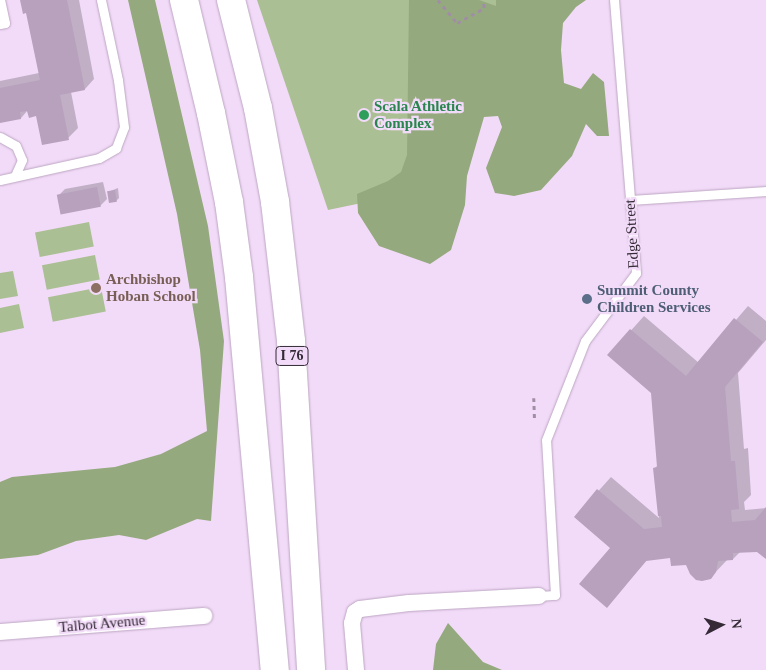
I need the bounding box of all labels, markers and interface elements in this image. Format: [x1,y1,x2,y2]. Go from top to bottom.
place label: Scala Athletic Complex [374,97,463,132]
marker: Scala Athletic Complex [358,109,370,121]
street label: Edge Street [621,199,643,269]
place label: Archbishop Hoban School [106,270,196,305]
place label: Summit County Children Services [597,281,710,316]
marker: Archbishop Hoban School [90,282,102,294]
marker: Summit County Children Services [581,293,593,305]
road number: I 76 [274,344,310,368]
north arrow [696,600,746,650]
street label: Talbot Avenue [58,611,146,637]
text: N [729,618,744,629]

